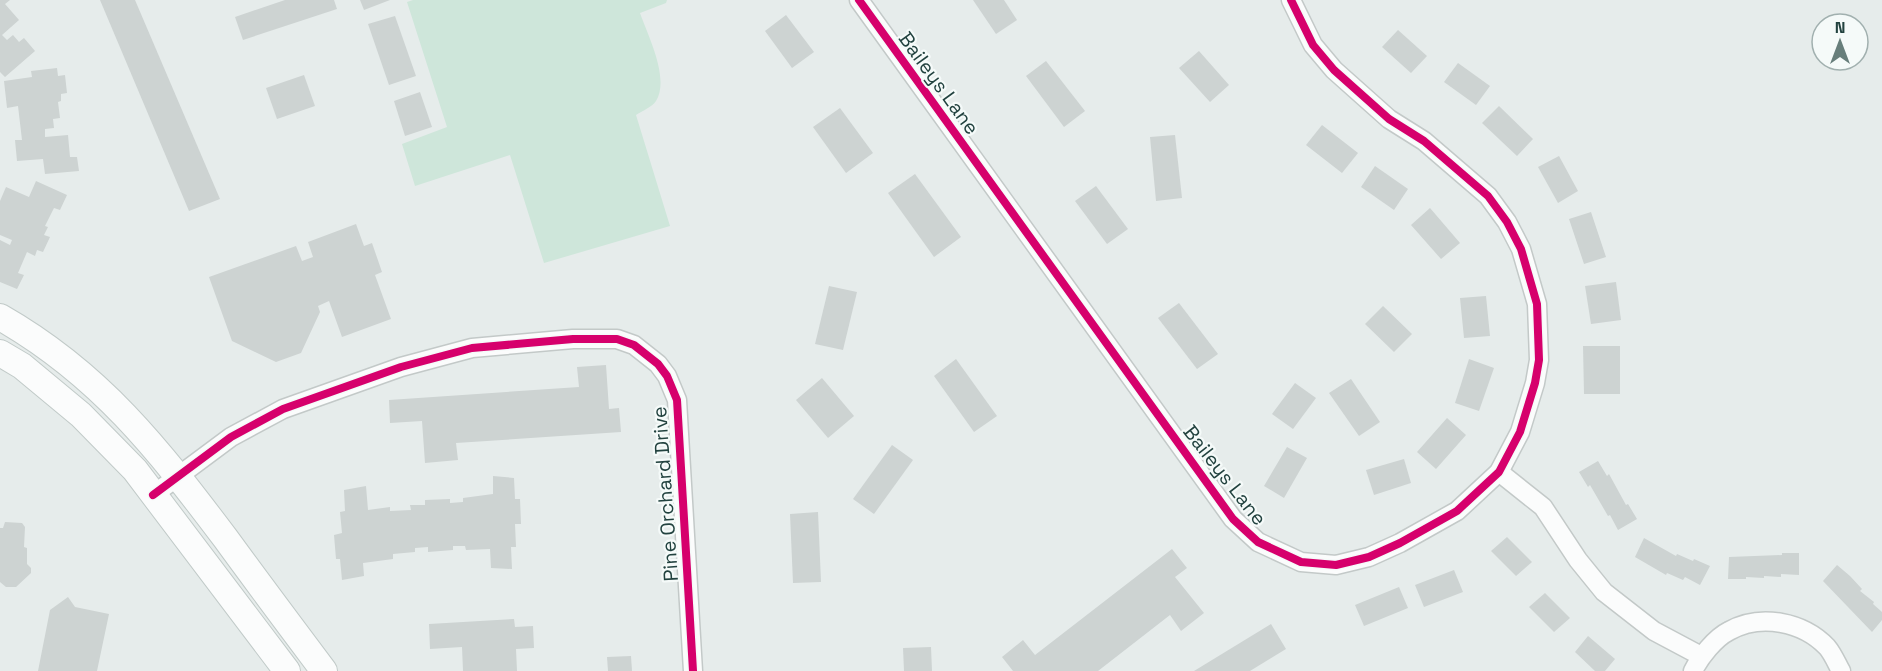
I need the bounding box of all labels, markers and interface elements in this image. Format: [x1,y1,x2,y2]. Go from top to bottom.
north arrow [1810,12,1870,72]
text: N [1835,17,1845,38]
street label: Baileys Lane [893,26,985,140]
street label: Pine Orchard Drive [646,406,684,582]
street label: Baileys Lane [1178,419,1272,531]

